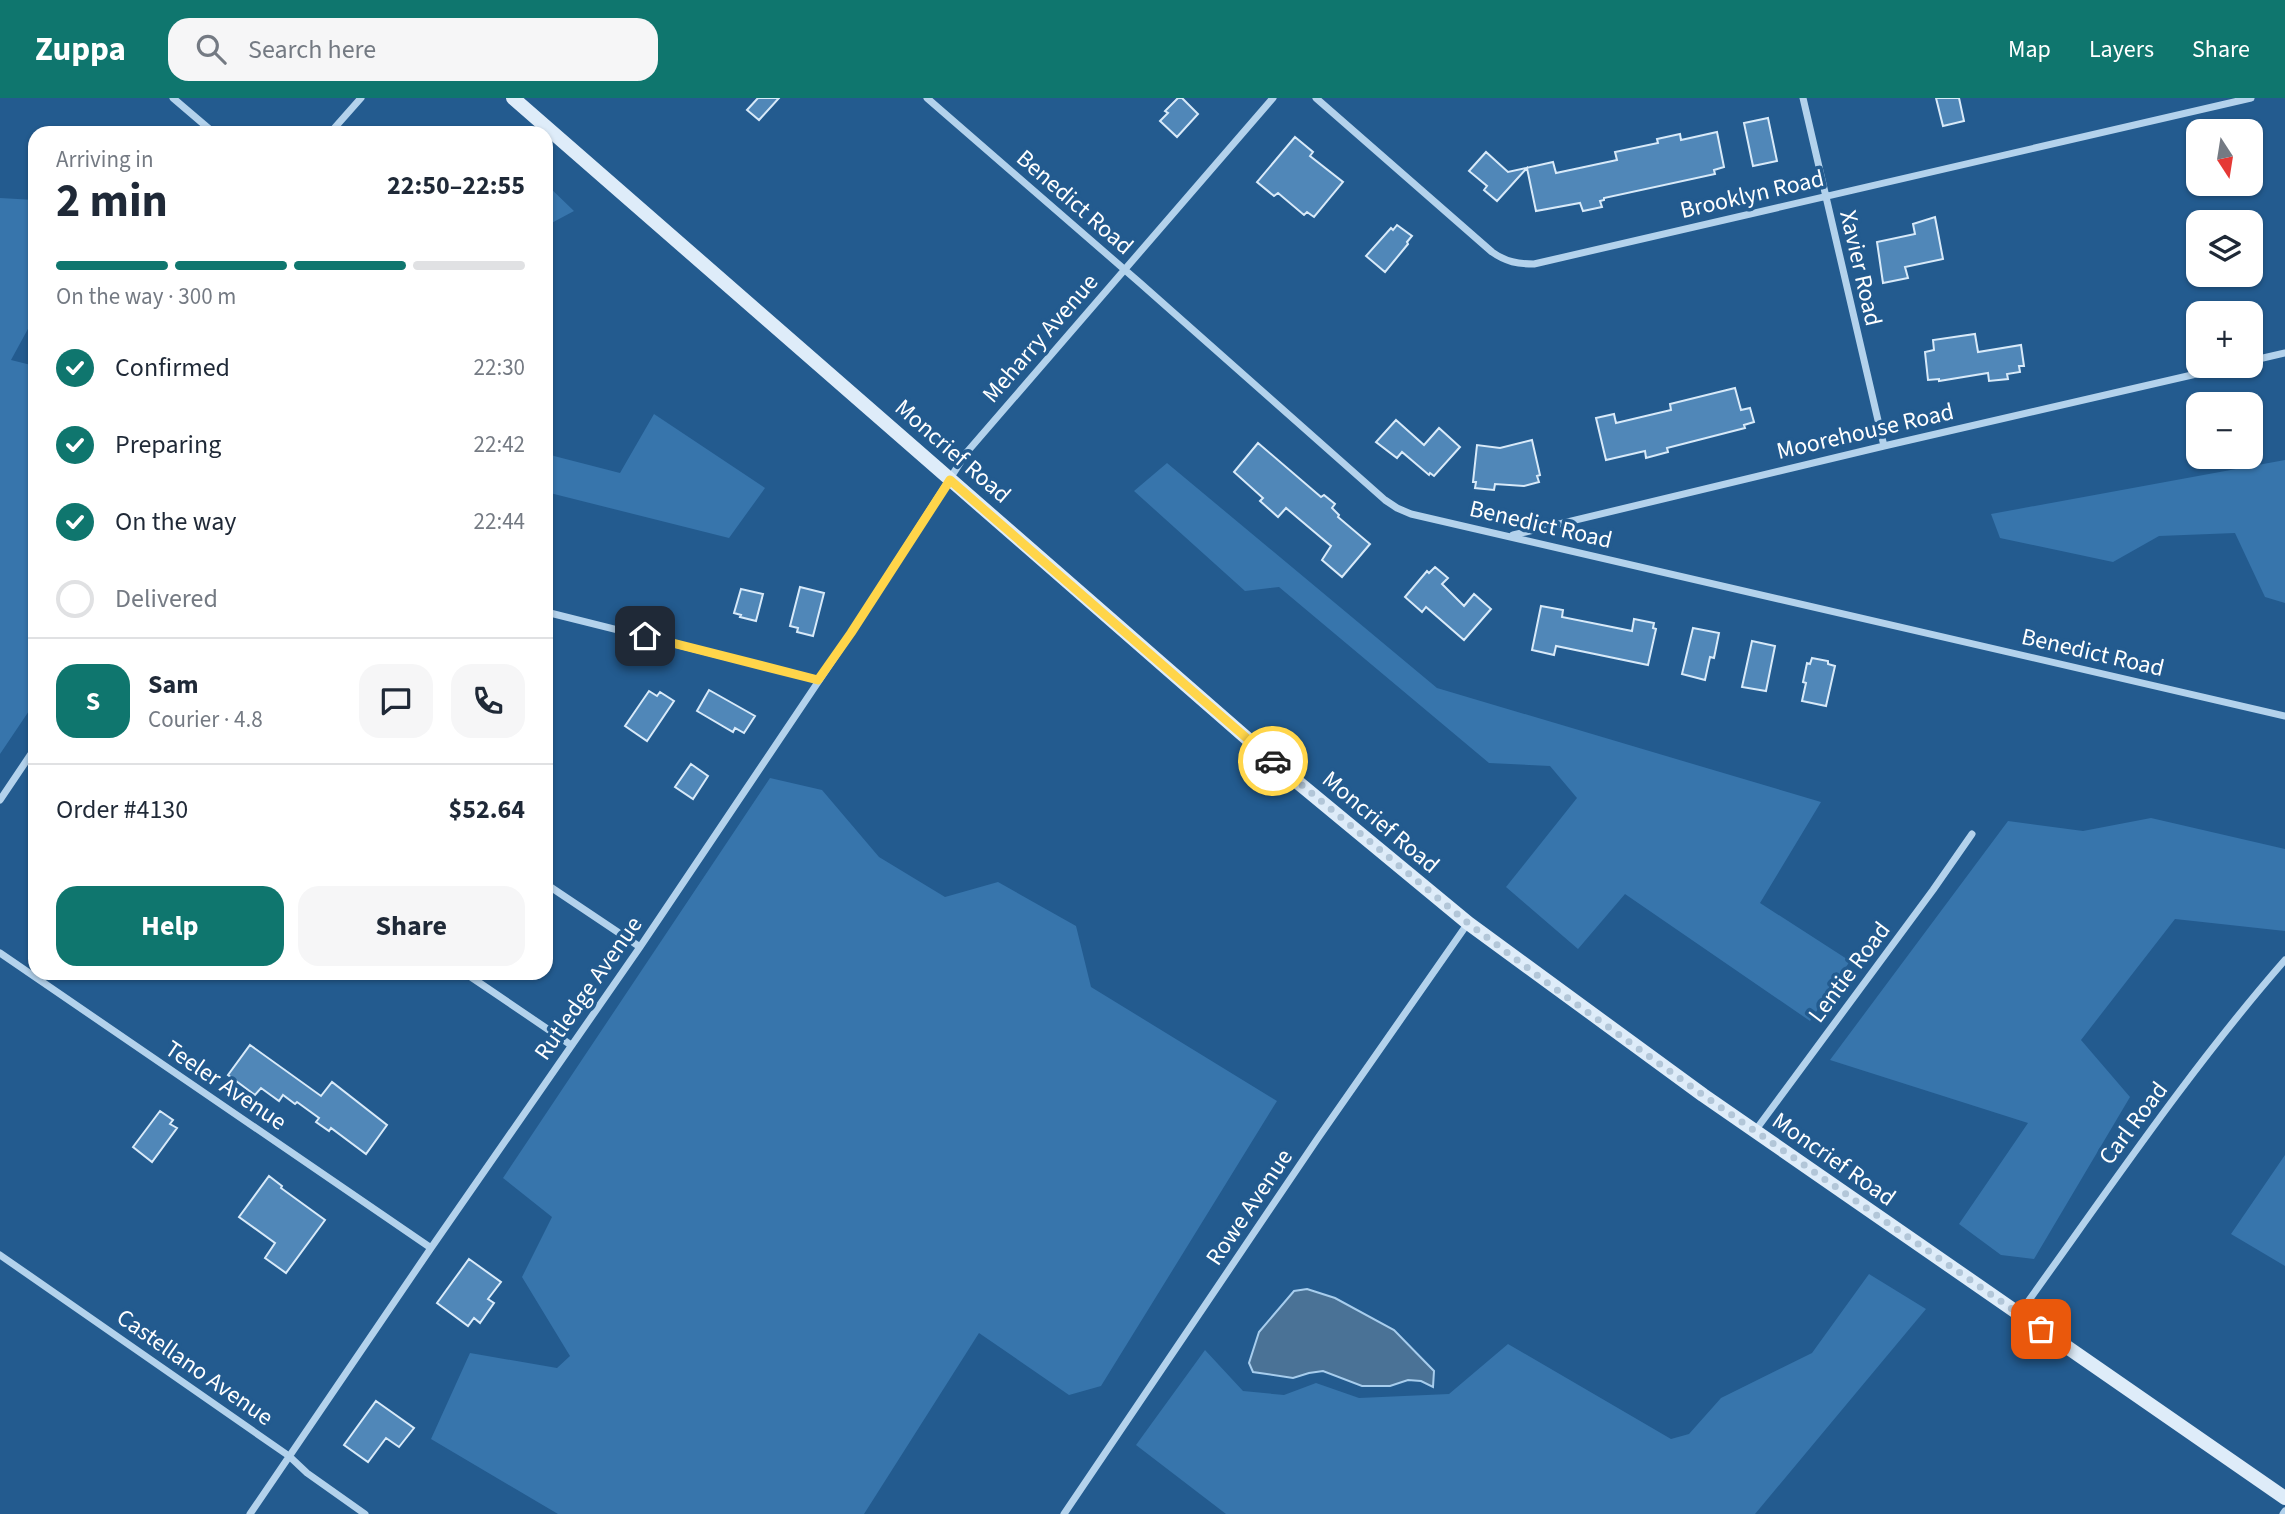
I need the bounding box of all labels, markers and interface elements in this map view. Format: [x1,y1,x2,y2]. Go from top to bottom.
search box [168,18,658,81]
text: Zuppa [35,26,126,73]
icon: search [192,30,230,68]
text: Search here [248,31,376,68]
text: Map [2008,32,2051,67]
text: Layers [2089,32,2154,67]
text: Share [2192,32,2250,67]
north arrow [2186,119,2263,196]
map controls [2186,119,2263,469]
street label: Benedict Road [1008,141,1141,263]
text: Arriving in [56,143,154,176]
street label: Brooklyn Road [1677,161,1828,228]
text: 22:50–22:55 [387,167,525,204]
text: 2 min [56,169,168,234]
street label: Xavier Road [1830,207,1891,329]
button: layers [2186,210,2263,287]
street label: Meharry Avenue [974,266,1107,411]
text: On the way · 300 m [56,280,236,313]
button: + [2186,301,2263,378]
icon: check [56,349,94,387]
text: Confirmed [115,349,230,386]
text: 22:30 [474,351,525,384]
street label: Moncrief Road [887,391,1018,512]
button: − [2186,392,2263,469]
street label: Moorehouse Road [1773,394,1957,469]
icon: check [56,426,94,464]
text: Preparing [115,426,221,463]
text: 22:42 [474,428,525,461]
street label: Benedict Road [1466,491,1616,558]
icon: check [56,503,94,541]
text: On the way [115,503,236,540]
text: 22:44 [474,505,525,538]
text: Delivered [115,580,218,617]
pin [615,606,675,666]
icon: home [626,617,664,655]
street label: Benedict Road [2018,619,2168,686]
button: chat [359,664,433,738]
button: phone [451,664,525,738]
text: Sam [148,666,198,703]
text: S [86,683,100,720]
text: Courier · 4.8 [148,703,263,736]
courier [1238,726,1308,796]
icon: car [1254,742,1292,780]
street label: Moncrief Road [1314,763,1447,882]
text: Order #4130 [56,791,188,828]
text: $52.64 [449,791,525,828]
button: Help [56,886,284,966]
button: Share [298,886,525,966]
street label: Rutledge Avenue [526,909,651,1067]
street label: Lentie Road [1800,914,1899,1030]
street label: Teeler Avenue [158,1032,294,1139]
street label: Carl Road [2090,1074,2176,1172]
street label: Moncrief Road [1765,1104,1903,1215]
street label: Rowe Avenue [1197,1142,1301,1273]
pin [2011,1299,2071,1359]
street label: Castellano Avenue [109,1300,280,1435]
icon: bag [2022,1310,2060,1348]

